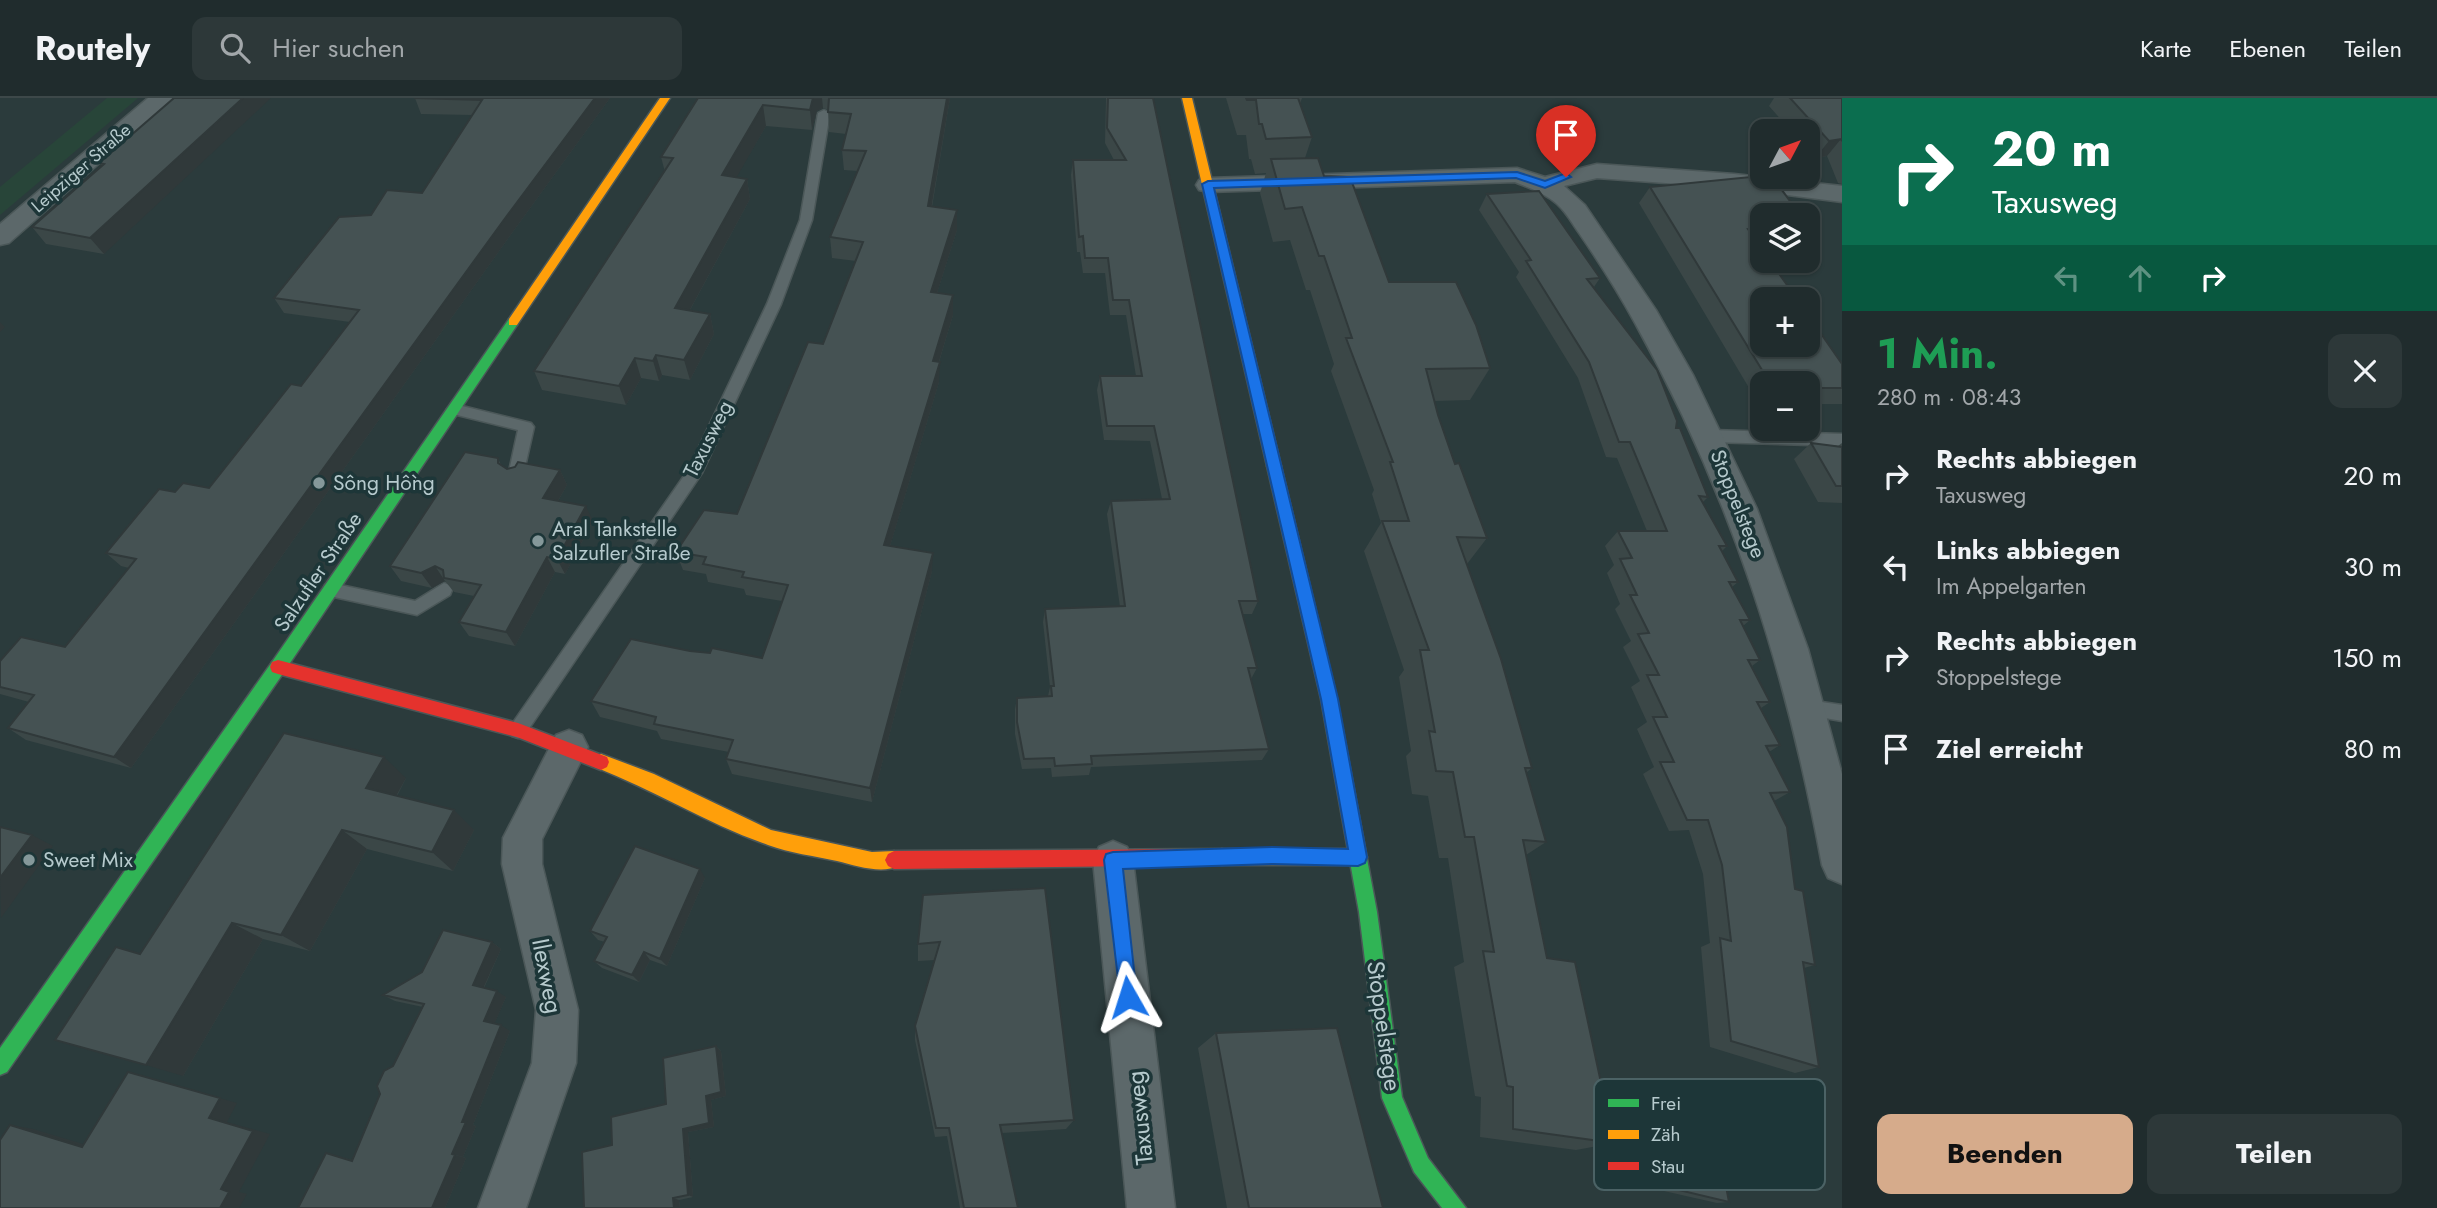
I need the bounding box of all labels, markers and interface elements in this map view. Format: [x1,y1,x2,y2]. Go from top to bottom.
search box [192,17,682,80]
text: Routely [35,25,150,72]
icon: search [216,29,254,67]
text: Hier suchen [272,29,405,67]
text: Karte [2140,31,2191,66]
text: Ebenen [2229,31,2306,66]
text: Teilen [2344,31,2402,66]
pin [1536,105,1596,177]
text: 20 m [1992,114,2111,184]
icon: arrive [1547,116,1585,154]
street label: Leipziger Straße [25,117,137,219]
north arrow [1750,119,1820,189]
map controls [1750,119,1820,441]
icon: right [1877,126,1968,217]
text: Taxusweg [1992,179,2118,225]
button: layers [1750,203,1820,273]
icon: left [2048,259,2086,297]
icon: ahead [2121,259,2159,297]
icon: right [2194,259,2232,297]
button: + [1750,287,1820,357]
text: 1 Min. [1877,323,1998,384]
button: close [2328,334,2402,408]
button: − [1750,371,1820,441]
text: 280 m · 08:43 [1877,380,2021,414]
street label: Taxusweg [676,395,740,483]
text: Rechts abbiegen [1936,440,2137,478]
street label: Stoppelstege [1703,445,1773,563]
icon: right [1877,457,1915,495]
text: 20 m [2344,457,2402,495]
place label: Sông Hồng [333,468,435,498]
marker: Sông Hồng [311,475,327,491]
text: Taxusweg [1936,478,2026,512]
street label: Salzufler Straße [267,506,369,638]
place label: Aral Tankstelle Salzufler Straße [552,514,691,568]
text: Links abbiegen [1936,531,2120,569]
marker: Aral Tankstelle Salzufler Straße [530,533,546,549]
icon: left [1877,548,1915,586]
text: 30 m [2344,548,2402,586]
text: Im Appelgarten [1936,569,2087,603]
text: Rechts abbiegen [1936,622,2137,660]
icon: right [1877,639,1915,677]
text: 150 m [2332,639,2402,677]
text: Stoppelstege [1936,660,2062,694]
icon: arrive [1877,730,1915,768]
text: Ziel erreicht [1936,730,2083,768]
text: 80 m [2344,730,2402,768]
place label: Sweet Mix [43,845,133,875]
marker: Sweet Mix [21,852,37,868]
street label: Ilexweg [523,935,572,1016]
street label: Stoppelstege [1358,959,1411,1093]
position arrow [1091,960,1165,1034]
street label: Taxusweg [1117,1069,1162,1167]
legend [1594,1079,1825,1190]
text: Frei [1651,1090,1681,1117]
button: Beenden [1877,1114,2133,1194]
button: Teilen [2147,1114,2402,1194]
text: Zäh [1651,1121,1681,1148]
text: Stau [1651,1153,1685,1180]

